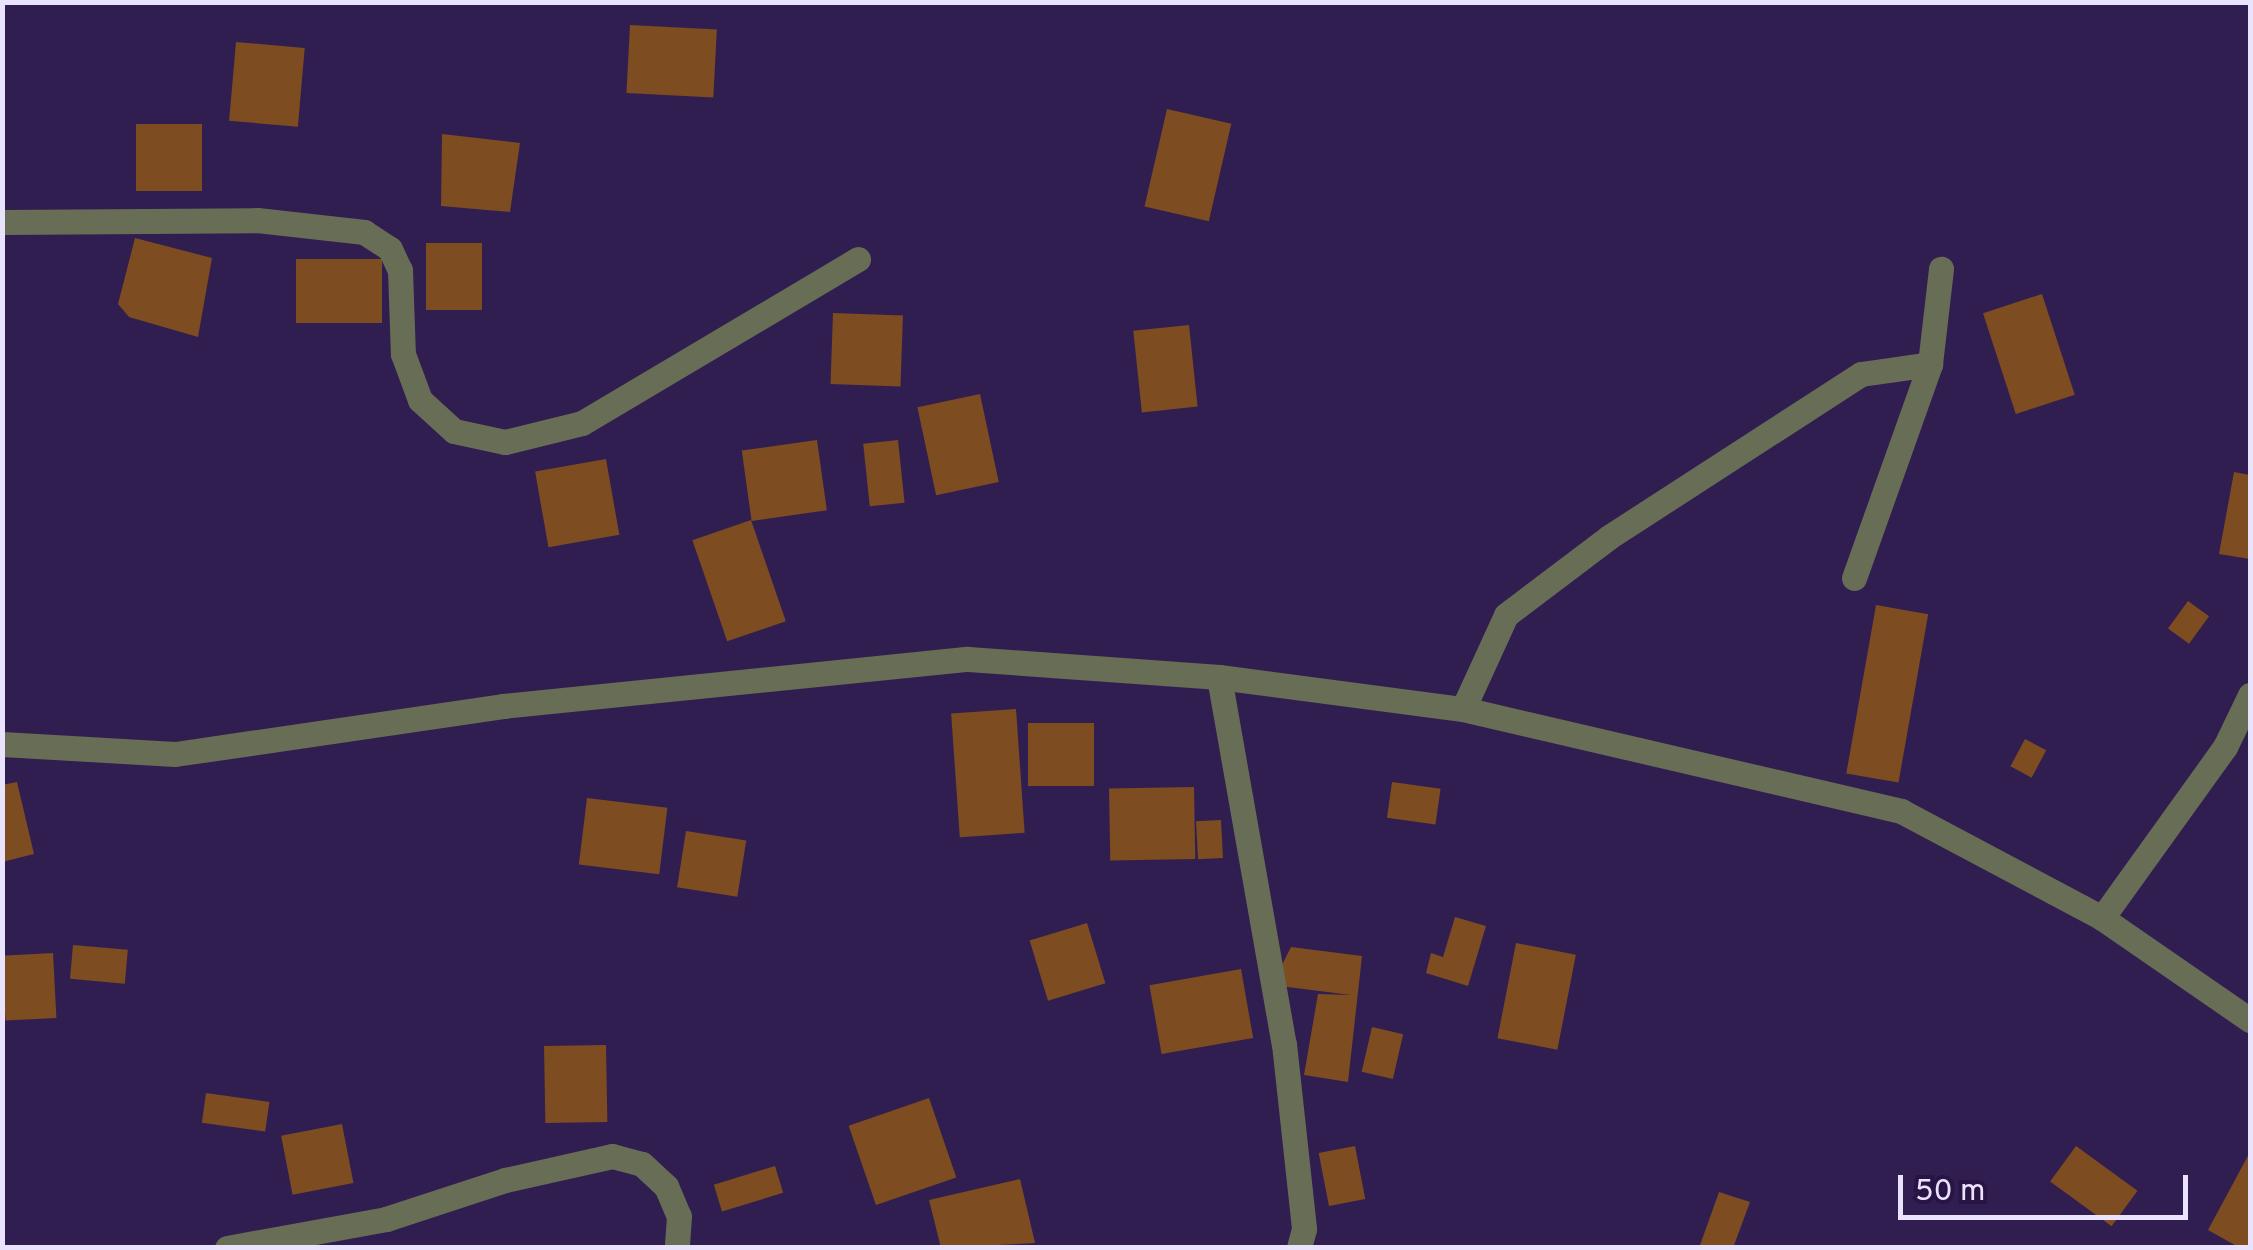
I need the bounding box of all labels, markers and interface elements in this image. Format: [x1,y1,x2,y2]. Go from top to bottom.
scale bar [1903,1155,2193,1217]
text: 50 m [1915,1174,1985,1211]

